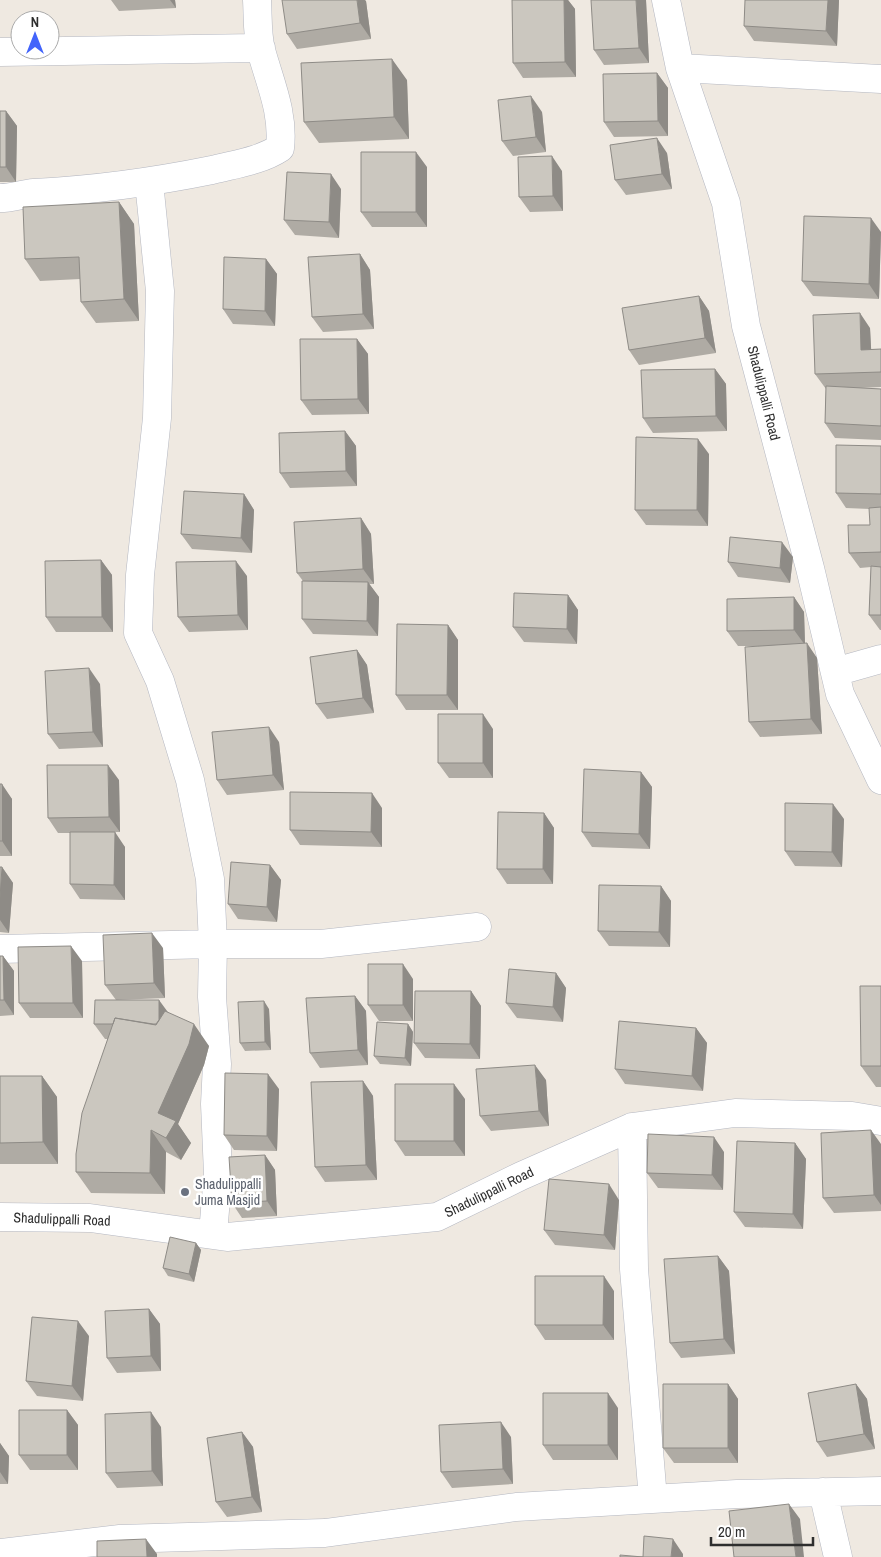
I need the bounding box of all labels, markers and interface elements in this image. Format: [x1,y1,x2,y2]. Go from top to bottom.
north arrow [10,10,60,60]
text: N [31,13,39,31]
street label: Shadulippalli Road [744,344,784,442]
street label: Shadulippalli Road [441,1163,537,1221]
place label: Shadulippalli Juma Masjid [195,1175,261,1209]
marker: Shadulippalli Juma Masjid [179,1186,191,1198]
street label: Shadulippalli Road [13,1208,111,1230]
scale bar [711,1514,814,1546]
text: 20 m [718,1521,745,1542]

